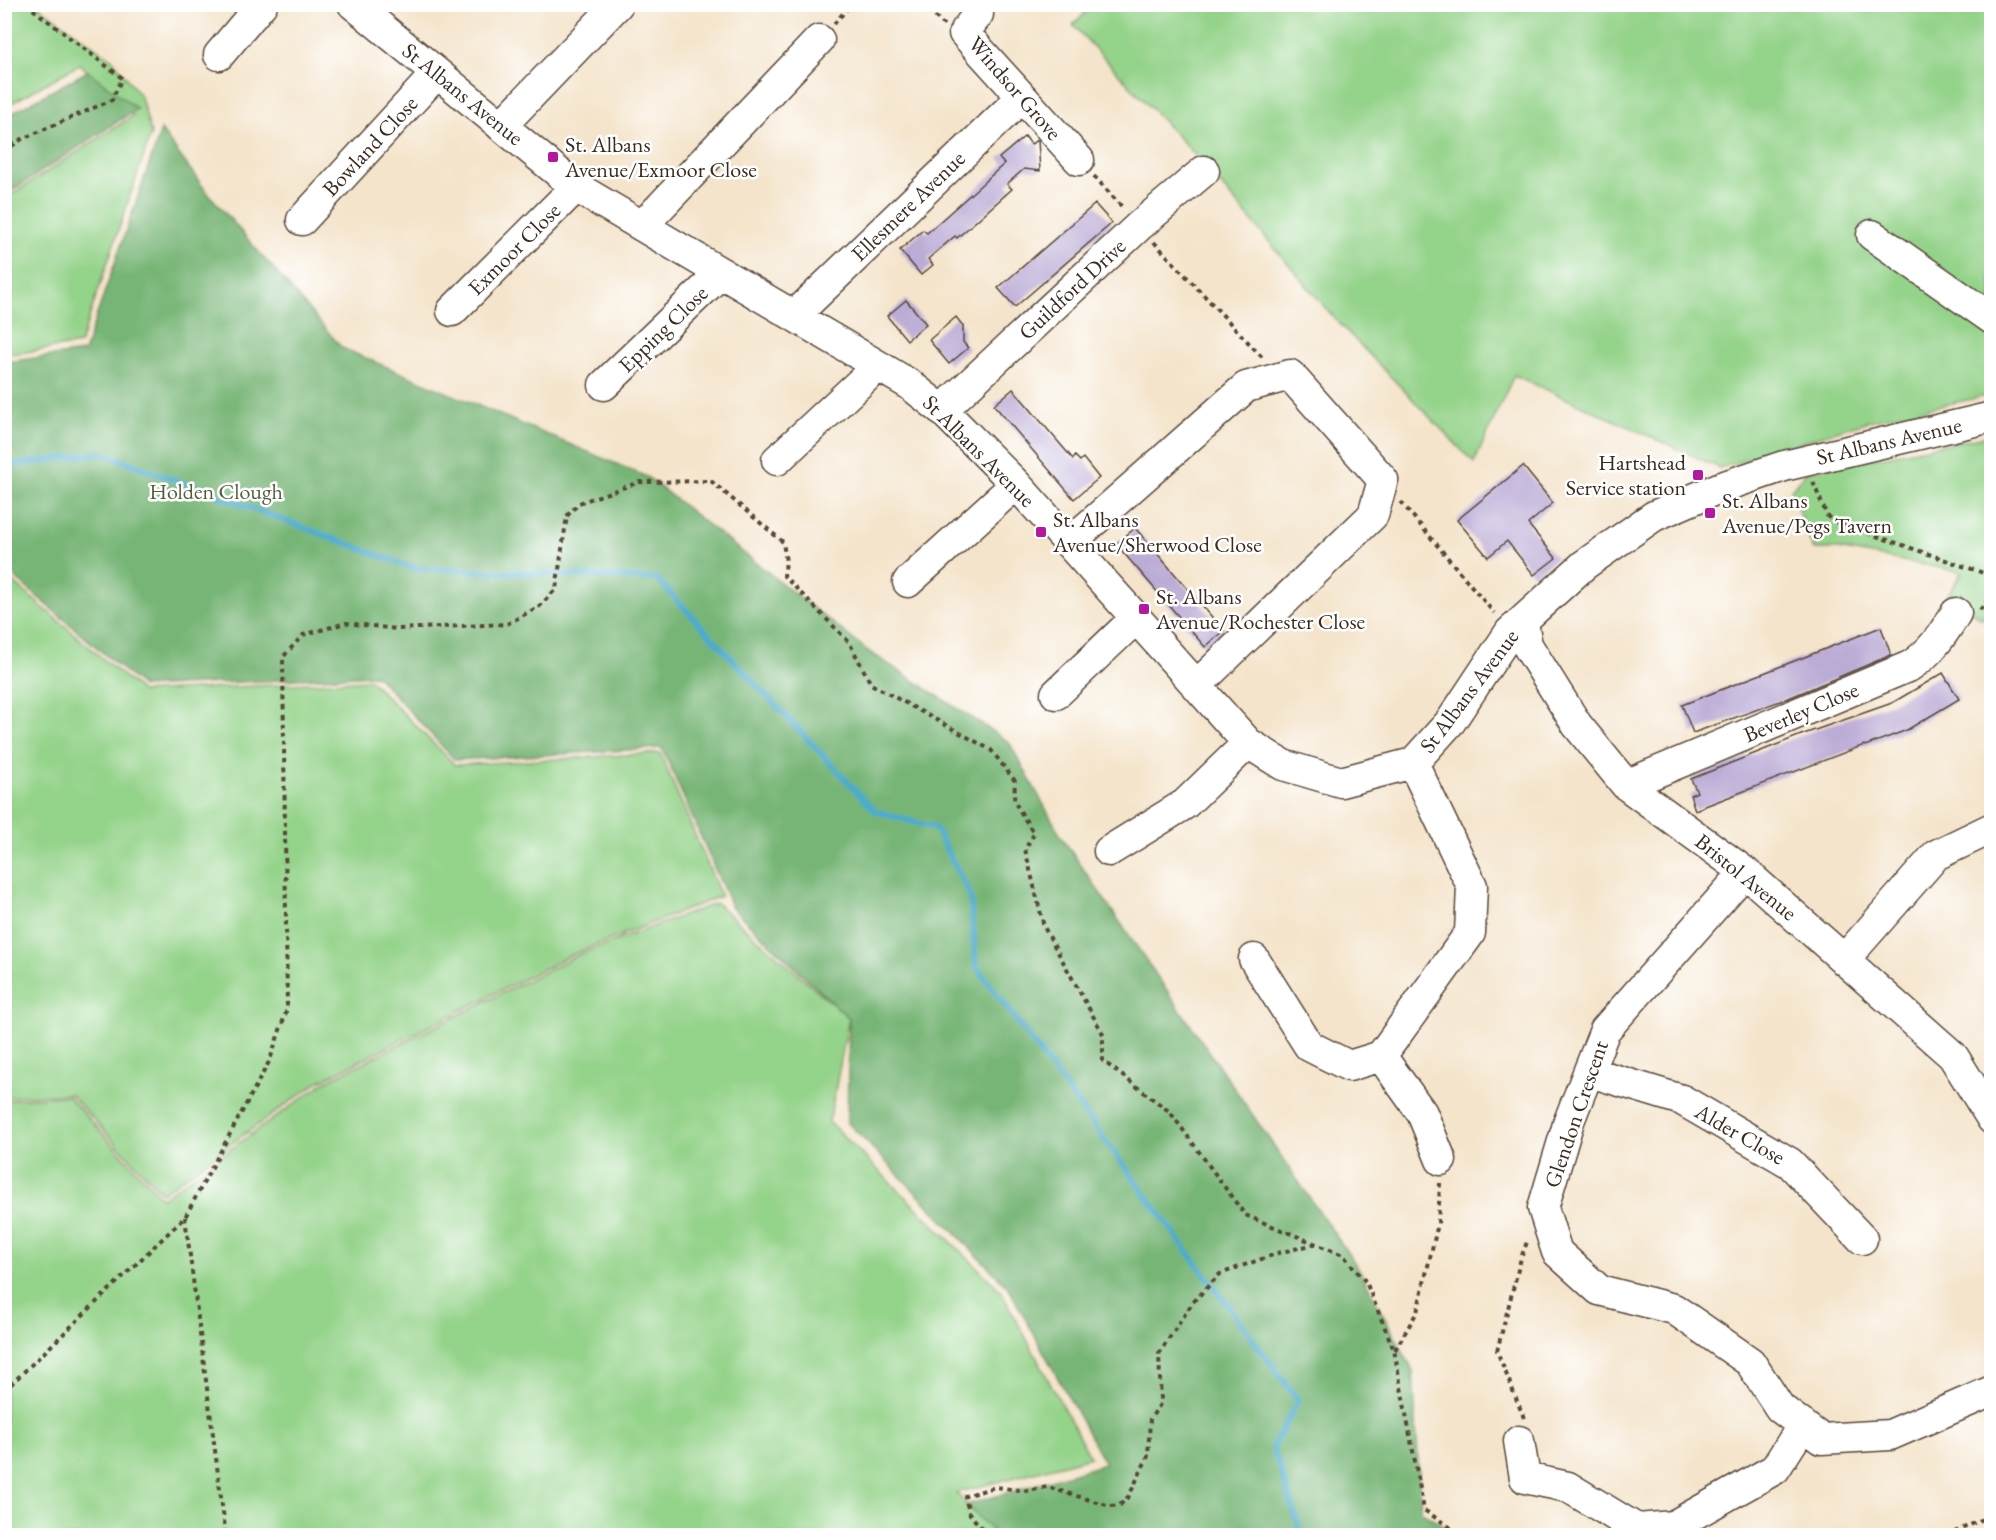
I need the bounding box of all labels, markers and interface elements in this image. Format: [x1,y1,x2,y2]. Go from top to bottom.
street label: Windsor Grove [962,30,1069,147]
street label: St Albans Avenue [396,36,530,152]
street label: Bowland Close [316,89,424,202]
place label: St. Albans Avenue/Exmoor Close [564,130,757,184]
street label: Ellesmere Avenue [845,144,972,268]
marker: St. Albans Avenue/Exmoor Close [546,150,560,164]
street label: Exmoor Close [461,196,567,302]
street label: Guildford Drive [1012,232,1132,346]
street label: Epping Close [612,279,714,379]
street label: St Albans Avenue [916,388,1042,514]
street label: St Albans Avenue [1814,410,1965,472]
place label: Hartshead Service station [1566,448,1687,502]
marker: Hartshead Service station [1691,468,1705,482]
park label: Holden Clough [149,477,283,506]
place label: St. Albans Avenue/Pegs Tavern [1721,486,1892,540]
place label: St. Albans Avenue/Sherwood Close [1052,505,1262,559]
marker: St. Albans Avenue/Pegs Tavern [1703,506,1717,520]
marker: St. Albans Avenue/Sherwood Close [1034,525,1048,539]
place label: St. Albans Avenue/Rochester Close [1155,582,1366,636]
marker: St. Albans Avenue/Rochester Close [1137,602,1151,616]
street label: St Albans Avenue [1413,623,1525,759]
street label: Beverley Close [1739,675,1863,749]
street label: Bristol Avenue [1689,827,1803,927]
street label: Glendon Crescent [1537,1036,1615,1191]
street label: Alder Close [1689,1096,1791,1172]

